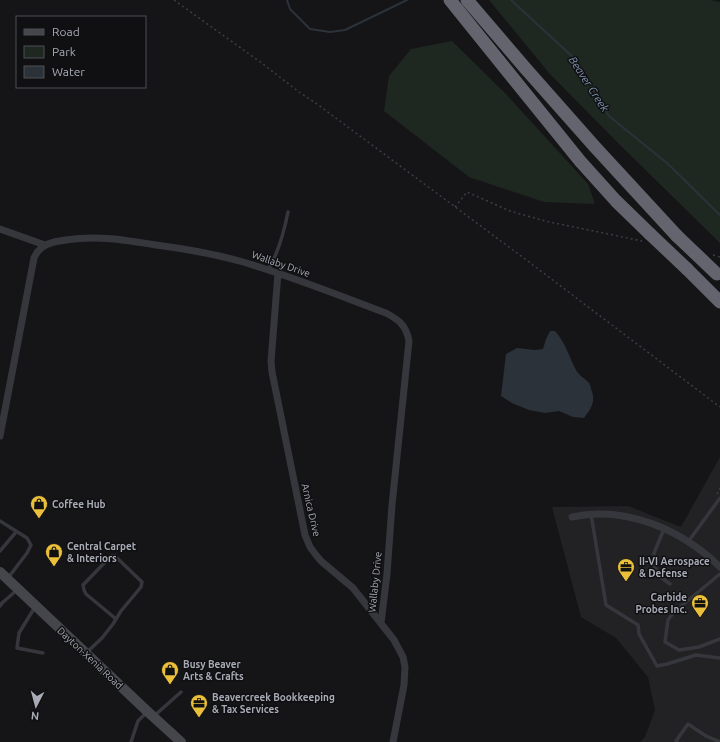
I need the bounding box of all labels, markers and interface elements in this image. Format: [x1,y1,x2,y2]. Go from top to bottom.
legend [16,16,146,88]
text: Road [52,25,80,38]
text: Park [52,45,76,58]
water label: Beaver Creek [567,54,612,114]
text: Water [52,65,85,78]
street label: Wallaby Drive [250,249,312,279]
street label: Arnica Drive [300,482,322,538]
shop icon: Coffee Hub [29,494,49,519]
place label: Coffee Hub [52,498,105,510]
place label: Central Carpet & Interiors [67,541,137,564]
shop icon: Central Carpet & Interiors [44,542,64,567]
street label: Wallaby Drive [366,551,384,613]
place label: II-VI Aerospace & Defense [639,556,710,579]
office icon: II-VI Aerospace & Defense [616,557,636,582]
place label: Carbide Probes Inc. [635,592,688,615]
office icon: Carbide Probes Inc. [690,593,710,618]
street label: Dayton-Xenia Road [55,625,125,691]
place label: Busy Beaver Arts & Crafts [183,659,244,682]
shop icon: Busy Beaver Arts & Crafts [160,660,180,685]
north arrow [16,686,56,726]
place label: Beavercreek Bookkeeping & Tax Services [212,692,335,715]
office icon: Beavercreek Bookkeeping & Tax Services [189,693,209,718]
text: N [30,710,40,722]

